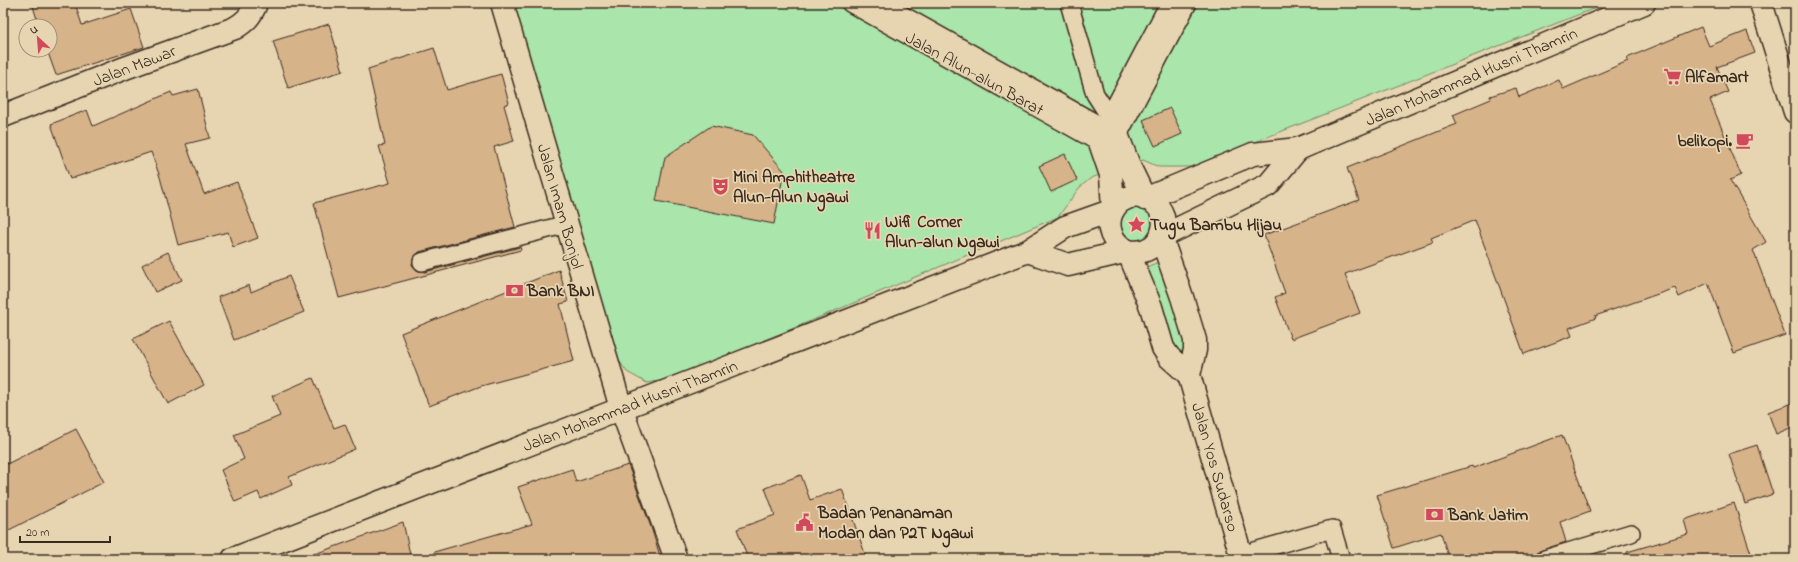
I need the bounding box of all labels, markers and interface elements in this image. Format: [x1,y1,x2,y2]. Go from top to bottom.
north arrow [18,18,58,58]
text: U [27,21,41,39]
street label: Jalan Mohammad Husni Thamrin [1362,21,1582,133]
street label: Jalan Alun-alun Barat [900,26,1048,123]
street label: Jalan Mawar [89,39,180,94]
place label: Alfamart [1685,65,1749,90]
supermarket icon: Alfamart [1662,66,1682,86]
place label: belikopi. [1677,129,1733,154]
cafe icon: belikopi. [1735,130,1755,150]
street label: Jalan Imam Bonjol [530,141,589,272]
place label: Mini Amphitheatre Alun-Alun Ngawi [733,165,856,212]
theatre icon: Mini Amphitheatre Alun-Alun Ngawi [710,176,730,196]
place label: Wifi Corner Alun-alun Ngawi [885,210,1000,257]
place label: Tugu Bambu Hijau [1150,213,1282,240]
place icon: Tugu Bambu Hijau [1127,214,1147,234]
restaurant icon: Wifi Corner Alun-alun Ngawi [862,221,882,241]
place label: Bank BNI [526,279,595,304]
bank icon: Bank BNI [504,280,524,300]
street label: Jalan Mohammad Husni Thamrin [520,354,742,459]
street label: Jalan Yos Sudarso [1184,400,1245,535]
place label: Badan Penanaman Modan dan P2T Ngawi [817,501,974,548]
place label: Bank Jatim [1447,503,1528,528]
bank icon: Bank Jatim [1425,504,1445,524]
public building icon: Badan Penanaman Modan dan P2T Ngawi [795,512,815,532]
scale bar [20,518,110,544]
text: 20 m [26,524,49,542]

